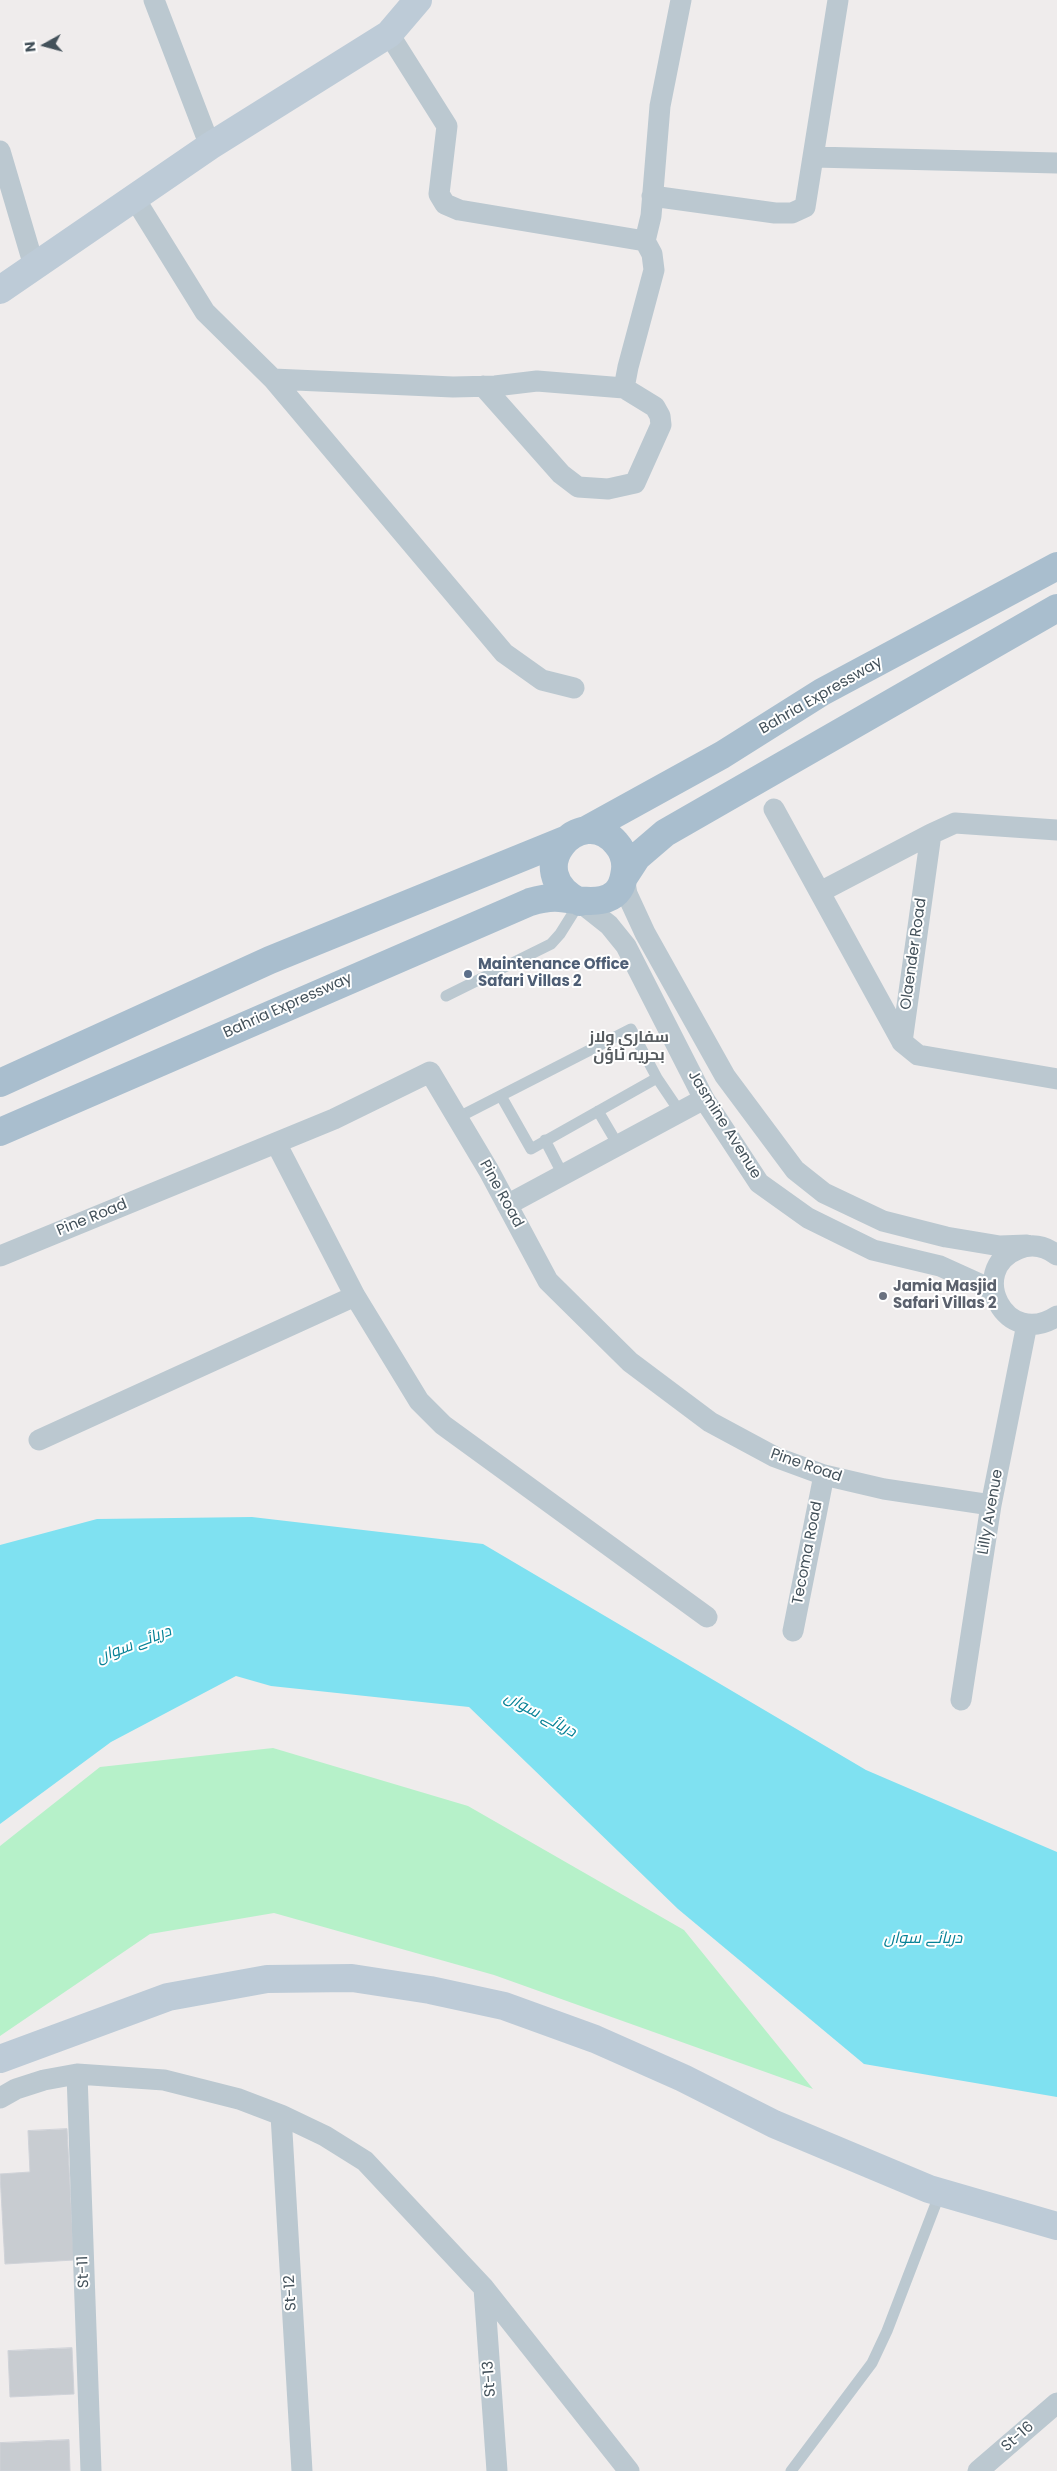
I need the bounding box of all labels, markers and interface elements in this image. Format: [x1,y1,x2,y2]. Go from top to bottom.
north arrow [20,20,70,70]
text: N [20,40,41,53]
street label: Bahria Expressway [756,653,886,739]
street label: Olaender Road [897,897,931,1011]
place label: Maintenance Office Safari Villas 2 [478,956,629,991]
marker: Maintenance Office Safari Villas 2 [462,968,474,980]
street label: Bahria Expressway [221,970,355,1042]
district label: سفاری ولاز بحریہ ٹاؤن [589,1028,669,1066]
street label: Jasmine Avenue [683,1068,765,1182]
street label: Pine Road [475,1157,527,1231]
street label: Pine Road [54,1196,130,1240]
place label: Jamia Masjid Safari Villas 2 [893,1278,997,1313]
marker: Jamia Masjid Safari Villas 2 [877,1290,889,1302]
street label: Pine Road [768,1445,844,1487]
street label: Lilly Avenue [975,1468,1007,1556]
street label: Tecoma Road [789,1500,827,1606]
water label: دریائے سواں [94,1622,174,1668]
water label: دریائے سواں [501,1688,579,1742]
water label: دریائے سواں [884,1929,962,1949]
street label: St-11 [74,2256,94,2288]
street label: St-12 [281,2275,301,2311]
street label: St-13 [480,2360,500,2398]
street label: St-16 [998,2418,1038,2456]

